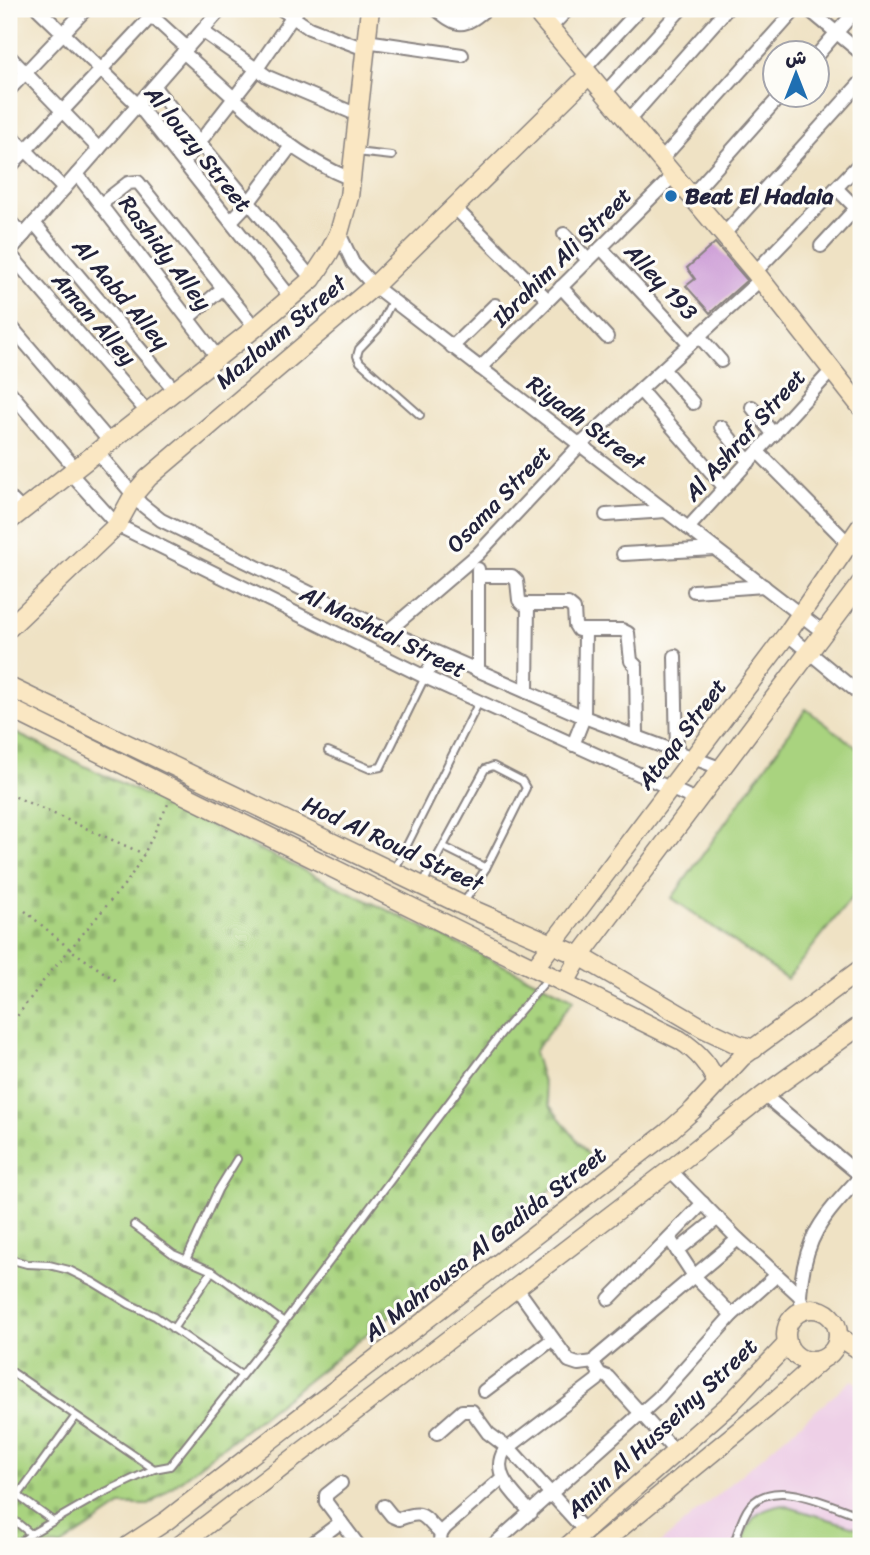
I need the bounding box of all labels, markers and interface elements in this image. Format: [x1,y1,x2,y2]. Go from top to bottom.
north arrow [762,38,832,108]
text: ش [786,41,807,74]
street label: Al louzy Street [133,75,263,222]
place label: Beat El Hadaia [685,176,834,217]
street label: Ibrahim Ali Street [481,177,642,338]
street label: Rashidy Alley [108,186,222,320]
marker: Beat El Hadaia [663,188,679,204]
street label: Al Aabd Alley [61,228,181,359]
street label: Alley 193 [613,233,708,331]
street label: Aman Alley [40,262,147,376]
street label: Mazloum Street [206,263,358,400]
street label: Al Ashraf Street [673,359,817,512]
street label: Riyadh Street [517,364,656,483]
street label: Osama Street [436,435,562,563]
street label: Al Mashtal Street [292,574,473,690]
street label: Ataqa Street [625,669,738,800]
street label: Hod Al Roud Street [296,784,492,905]
street label: Al Mahrousa Al Gadida Street [353,1135,616,1353]
street label: Amin Al Husseiny Street [556,1327,768,1529]

